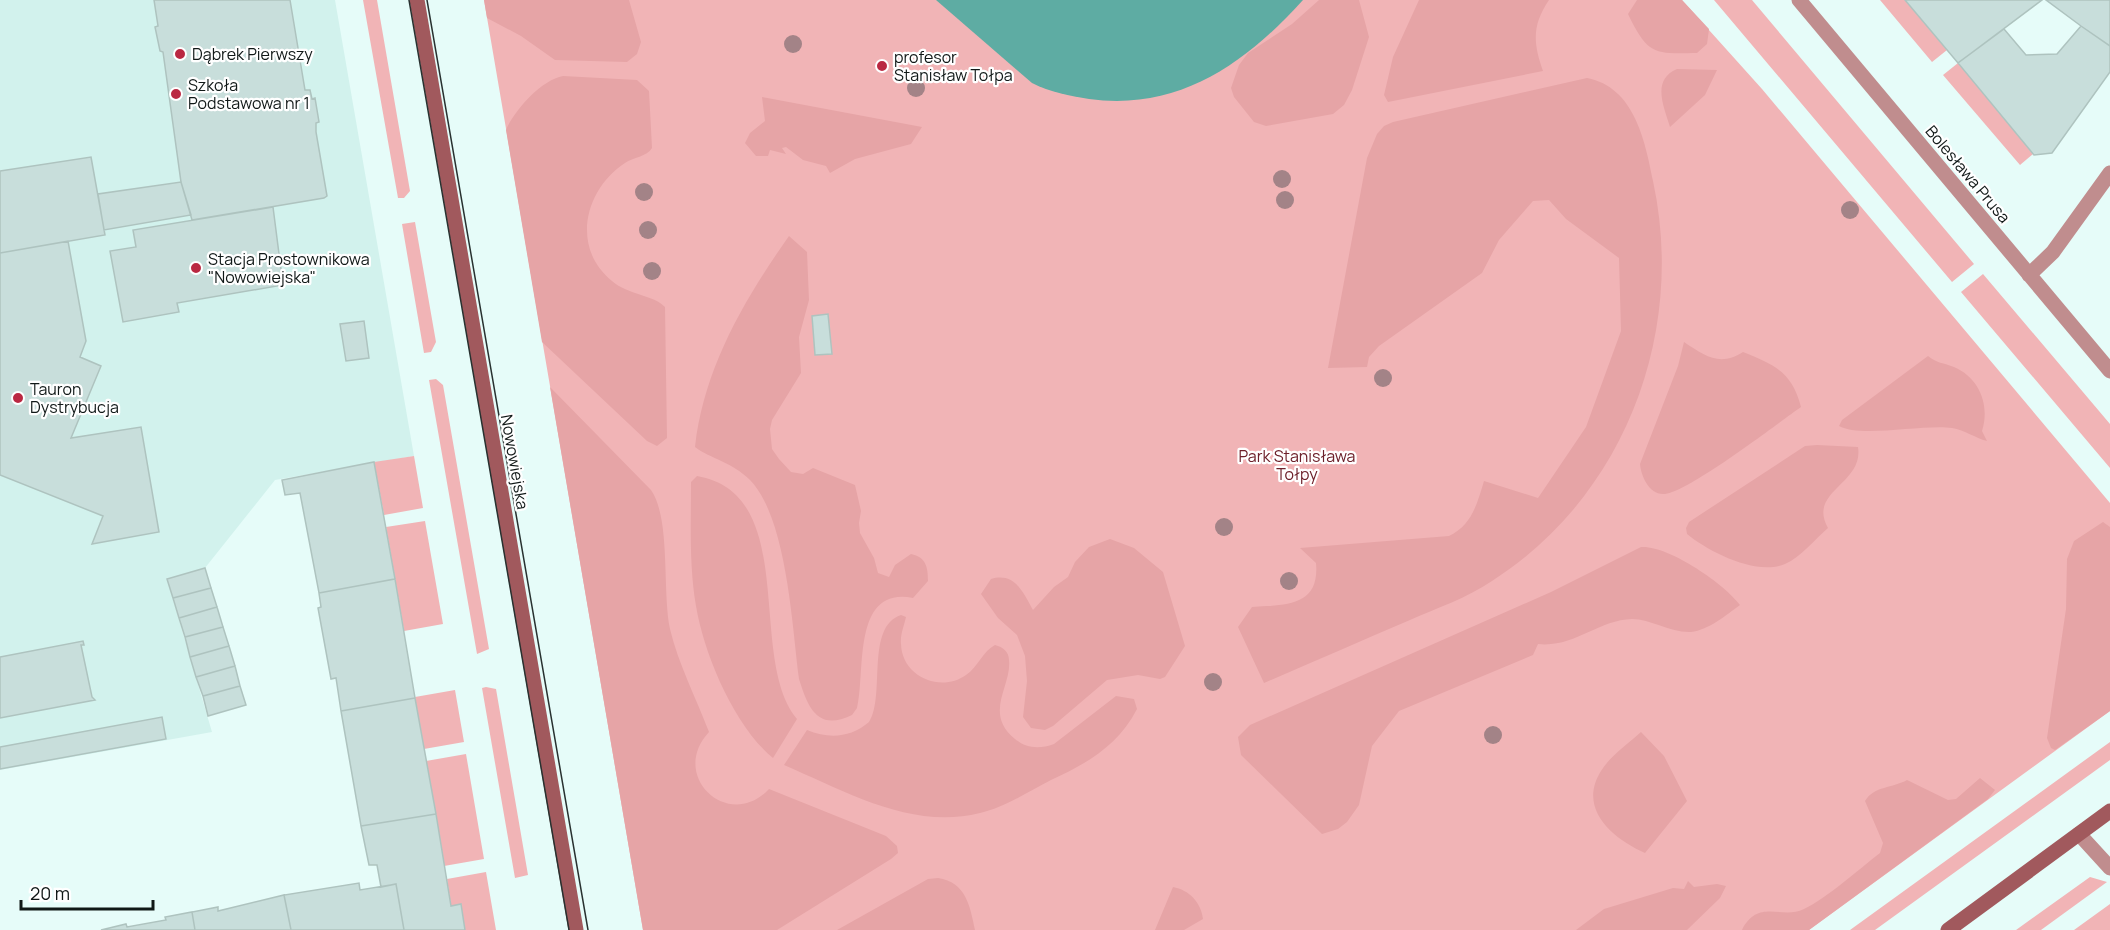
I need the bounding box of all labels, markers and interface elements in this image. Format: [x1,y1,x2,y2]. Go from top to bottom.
place label: Dąbrek Pierwszy [192,43,313,65]
place label: profesor Stanisław Tołpa [894,46,1013,86]
marker: Dąbrek Pierwszy [173,47,187,61]
marker: profesor Stanisław Tołpa [875,59,889,73]
place label: Szkoła Podstawowa nr 1 [188,74,310,114]
marker: Szkoła Podstawowa nr 1 [169,87,183,101]
street label: Bolesława Prusa [1921,121,2015,227]
place label: Stacja Prostownikowa "Nowowiejska" [208,248,370,288]
marker: Stacja Prostownikowa "Nowowiejska" [189,261,203,275]
place label: Tauron Dystrybucja [30,378,119,418]
marker: Tauron Dystrybucja [11,391,25,405]
street label: Nowowiejska [496,413,534,511]
park label: Park Stanisława Tołpy [1239,445,1355,485]
scale bar [21,873,153,911]
text: 20 m [30,881,70,905]

